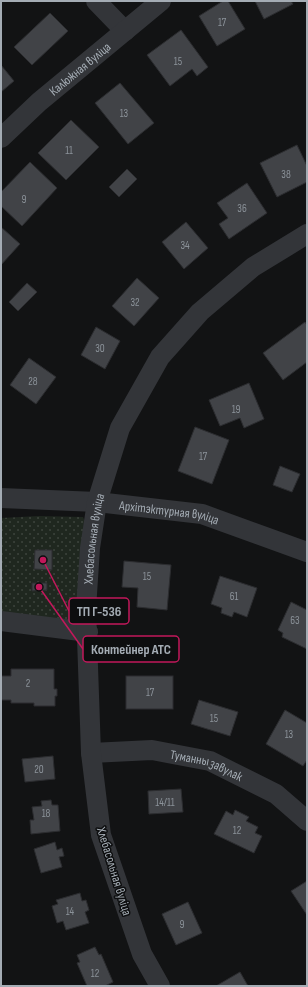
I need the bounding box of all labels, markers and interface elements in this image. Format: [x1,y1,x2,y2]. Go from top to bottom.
house number: 17 [218,16,227,29]
street label: Калюжная вуліца [46,39,114,99]
house number: 15 [174,55,182,68]
house number: 13 [120,107,129,120]
house number: 11 [65,144,73,157]
house number: 38 [281,168,291,181]
house number: 9 [22,193,27,206]
house number: 36 [237,202,247,215]
house number: 34 [180,239,190,252]
house number: 32 [130,296,140,309]
house number: 30 [95,342,105,355]
house number: 28 [28,375,38,388]
house number: 19 [232,403,240,416]
house number: 17 [199,450,208,463]
street label: Хлебасольная вуліца [81,491,108,586]
street label: Архітэктурная вуліца [117,497,221,529]
house number: 15 [143,570,151,583]
house number: 61 [230,590,238,603]
callout: ТП Г-536 [69,598,129,624]
text: ТП Г-536 [77,603,122,620]
house number: 63 [290,614,300,627]
callout: Контейнер АТС [83,636,179,662]
text: Контейнер АТС [91,641,171,658]
house number: 2 [26,677,31,690]
house number: 17 [146,686,155,699]
house number: 15 [210,712,218,725]
house number: 13 [285,728,294,741]
street label: Туманны завулак [169,747,245,785]
house number: 20 [34,763,44,776]
house number: 14/11 [155,796,175,809]
house number: 18 [42,807,51,820]
street label: Хлебасольная вуліца [93,824,135,917]
house number: 12 [233,824,242,837]
house number: 14 [66,905,75,918]
house number: 9 [180,918,185,931]
house number: 12 [91,967,100,980]

